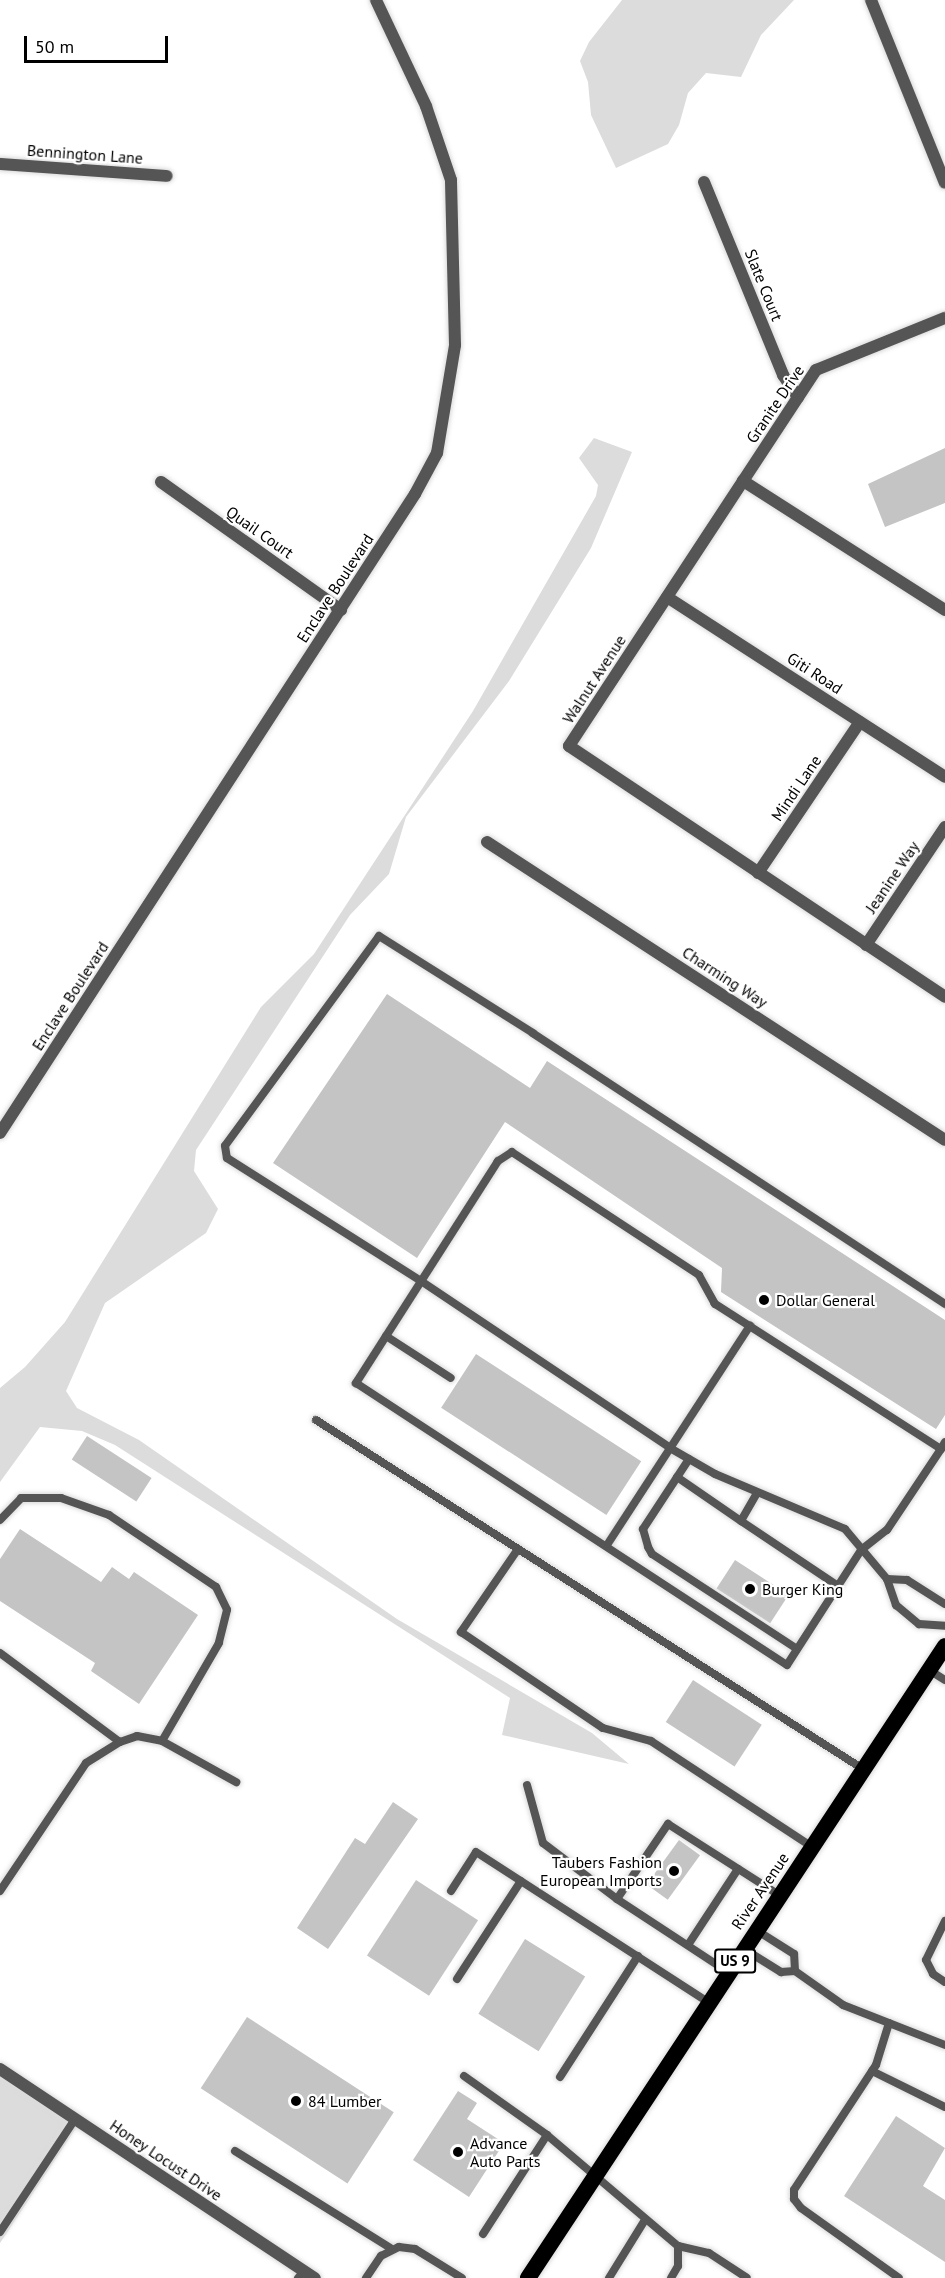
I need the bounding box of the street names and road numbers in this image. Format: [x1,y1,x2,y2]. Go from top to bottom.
street label: Bennington Lane [26,140,144,168]
street label: Slate Court [741,246,787,324]
street label: Granite Drive [742,361,808,447]
street label: Quail Court [223,502,297,562]
street label: Enclave Boulevard [293,530,377,646]
street label: Walnut Avenue [558,631,630,727]
street label: Giti Road [784,648,846,698]
street label: Mindi Lane [767,751,825,825]
street label: Jeanine Way [861,837,923,917]
street label: Enclave Boulevard [28,938,112,1054]
street label: Charming Way [679,942,771,1012]
street label: River Avenue [727,1849,793,1933]
road number: US 9 [714,1949,756,1973]
street label: Honey Locust Drive [106,2115,226,2205]

